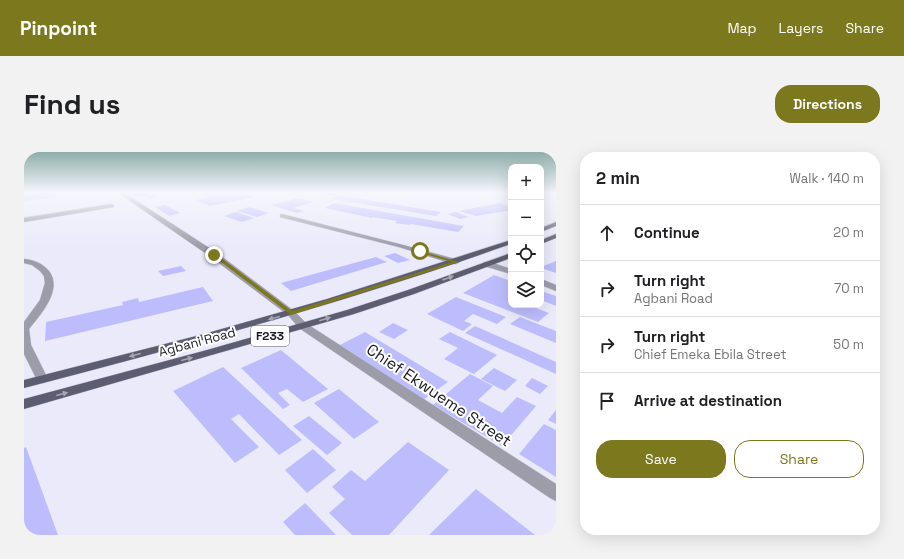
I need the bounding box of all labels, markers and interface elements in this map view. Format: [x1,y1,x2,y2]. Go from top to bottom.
text: Pinpoint [20,16,97,41]
text: Map [727,19,757,37]
text: Layers [779,19,823,37]
text: Share [845,19,884,37]
button: Directions [775,85,880,123]
text: Find us [24,86,121,122]
map controls [508,164,544,308]
button: + [508,164,544,200]
text: 2 min [596,167,640,189]
text: Walk · 140 m [790,170,864,187]
button: − [508,200,544,236]
icon: ahead [596,222,618,244]
text: Continue [634,223,700,242]
text: 20 m [833,224,864,241]
button: locate [508,236,544,272]
route start [411,242,429,260]
route end [205,246,223,264]
text: Turn right [634,271,705,290]
button: layers [508,272,544,308]
one-way arrow [443,274,455,280]
icon: right [596,278,618,300]
text: 70 m [834,280,864,297]
text: Agbani Road [634,290,713,307]
one-way arrow [268,315,280,321]
one-way arrow [320,316,332,322]
street label: Agbani Road [157,324,237,360]
road number: F233 [251,326,289,346]
text: Turn right [634,327,705,346]
icon: right [596,334,618,356]
text: 50 m [833,336,864,353]
street label: Chief Ekwueme Street [363,339,515,451]
text: Chief Emeka Ebila Street [634,346,787,363]
one-way arrow [129,352,141,358]
one-way arrow [181,356,193,362]
one-way arrow [55,390,68,396]
icon: arrive [596,390,618,412]
text: Arrive at destination [634,391,782,410]
button: Save [596,440,726,478]
button: Share [734,440,864,478]

